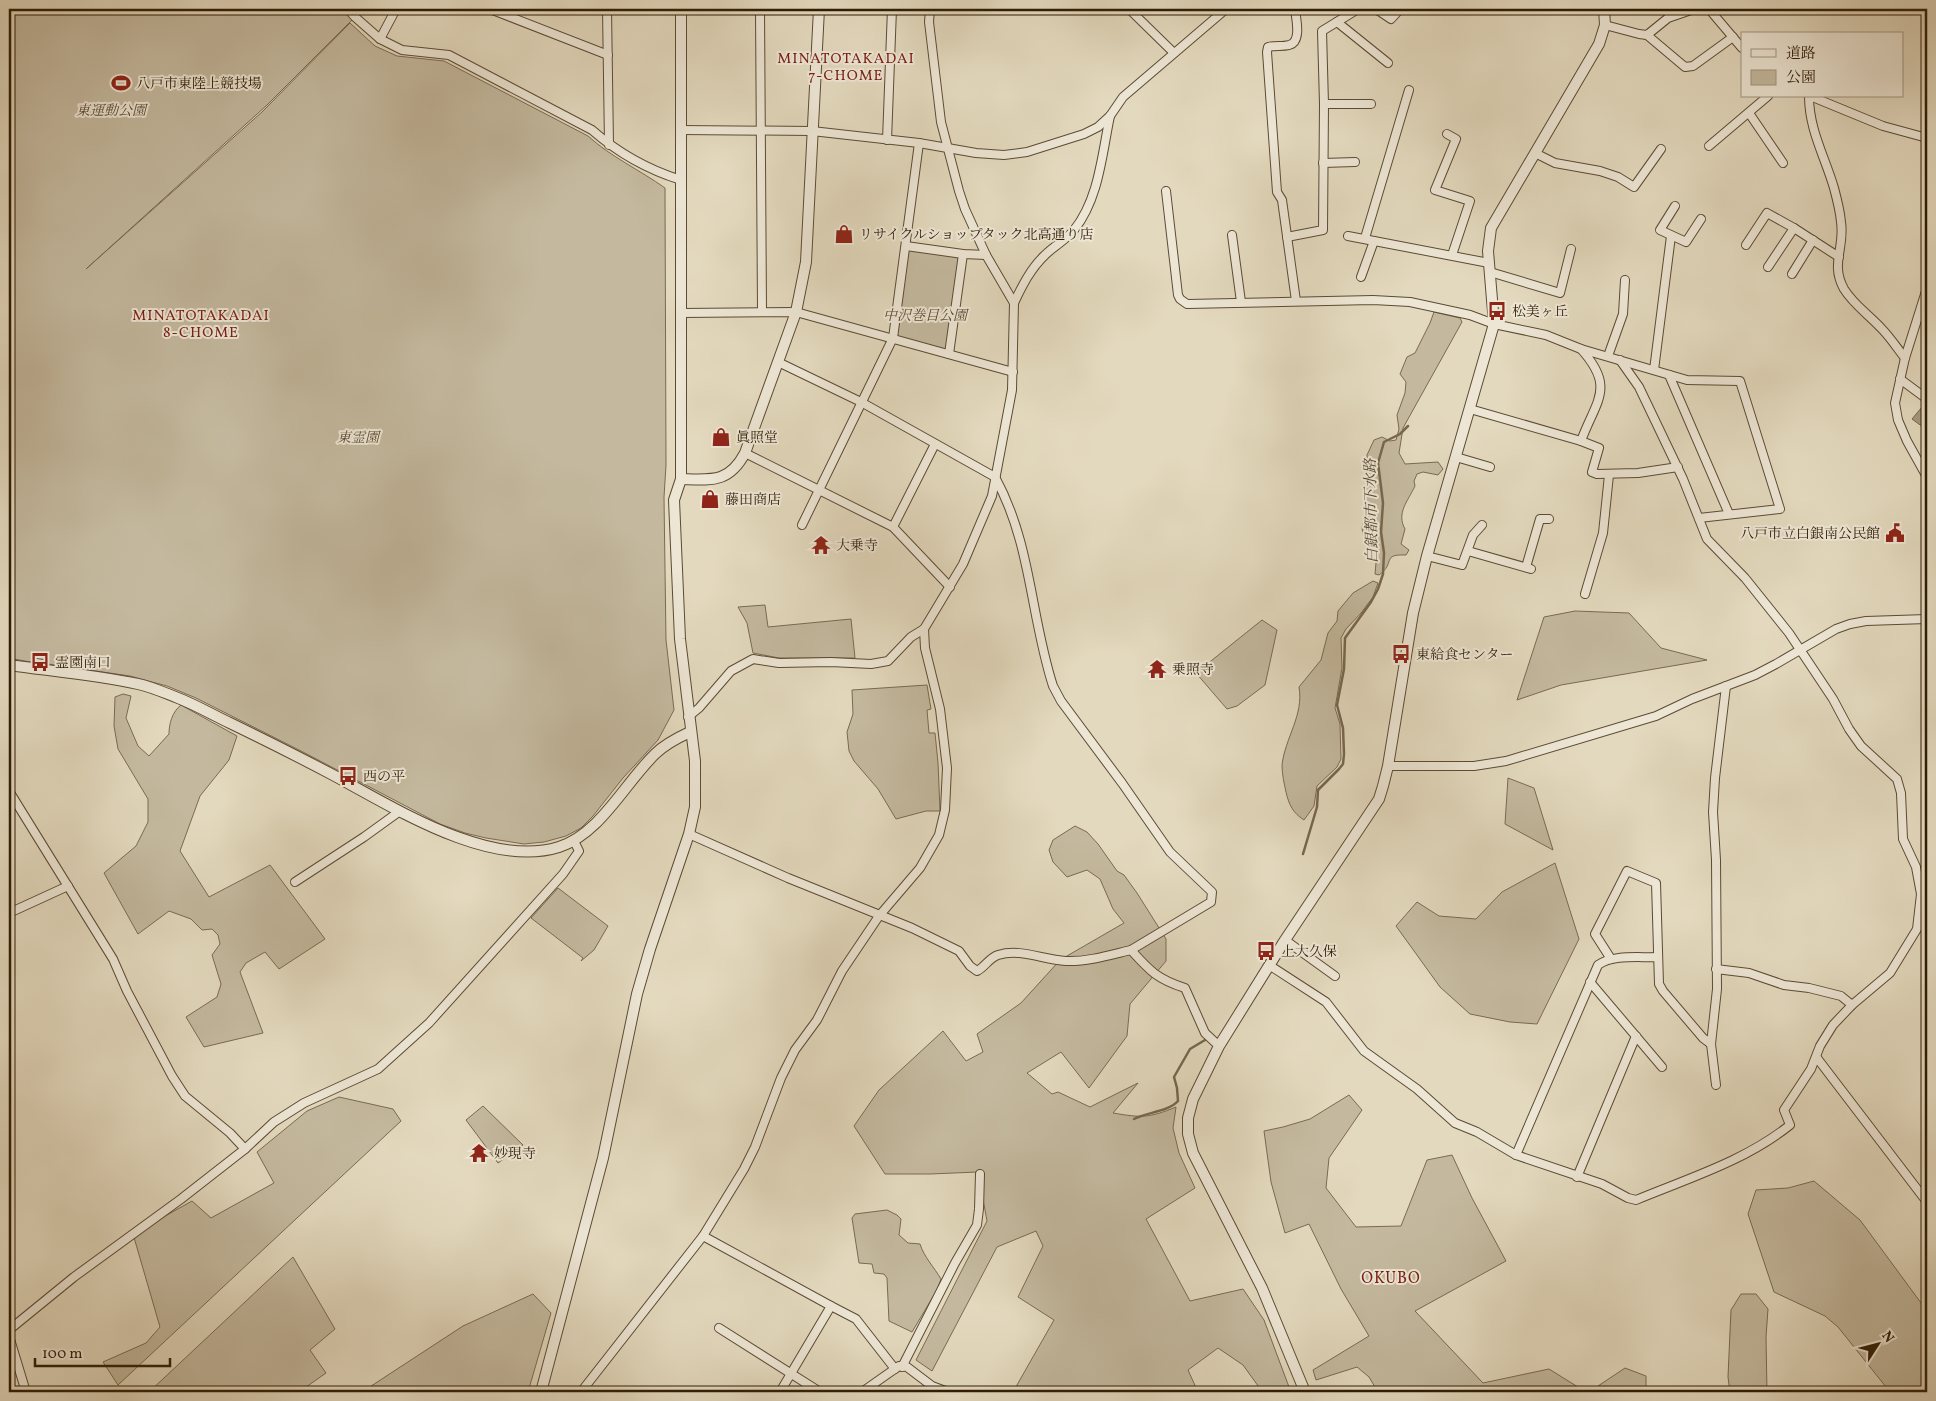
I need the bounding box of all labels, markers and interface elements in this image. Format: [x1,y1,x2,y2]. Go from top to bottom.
legend [1741,32,1904,98]
text: 道路 [1786,44,1816,65]
district label: MINATOTAKADAI 7-CHOME [777,49,915,87]
text: 公園 [1786,68,1816,89]
sports icon: 八戸市東陸上競技場 [110,72,132,94]
place label: 八戸市東陸上競技場 [136,75,262,94]
park label: 東運動公園 [76,102,148,121]
shop icon: リサイクルショップタック北高通り店 [833,223,855,245]
place label: リサイクルショップタック北高通り店 [859,226,1093,245]
bus stop icon: 松美ヶ丘 [1486,300,1508,322]
place label: 松美ヶ丘 [1512,303,1568,322]
district label: MINATOTAKADAI 8-CHOME [132,306,270,344]
park label: 中沢巻目公園 [883,307,969,326]
shop icon: 眞照堂 [710,426,732,448]
park label: 東霊園 [337,429,381,448]
place label: 眞照堂 [736,429,778,448]
water label: 白銀都市下水路 [1361,457,1384,564]
shop icon: 藤田商店 [699,488,721,510]
place label: 藤田商店 [725,491,781,510]
public building icon: 八戸市立白銀南公民館 [1884,522,1906,544]
place label: 八戸市立白銀南公民館 [1740,525,1880,544]
temple icon: 大乗寺 [810,534,832,556]
place label: 大乗寺 [836,537,878,556]
bus stop icon: 東給食センター [1390,643,1412,665]
place label: 東給食センター [1416,646,1513,665]
bus stop icon: 霊園南口 [29,651,51,673]
place label: 霊園南口 [55,654,111,673]
temple icon: 乗照寺 [1146,658,1168,680]
place label: 乗照寺 [1172,661,1214,680]
bus stop icon: 西の平 [337,765,359,787]
place label: 西の平 [363,768,405,787]
bus stop icon: 上大久保 [1255,940,1277,962]
place label: 上大久保 [1281,943,1337,962]
temple icon: 妙現寺 [468,1142,490,1164]
place label: 妙現寺 [494,1145,536,1164]
district label: OKUBO [1361,1268,1421,1290]
north arrow [1854,1318,1904,1368]
text: N [1877,1328,1898,1347]
scale bar [35,1336,170,1368]
text: 100 m [42,1344,82,1365]

